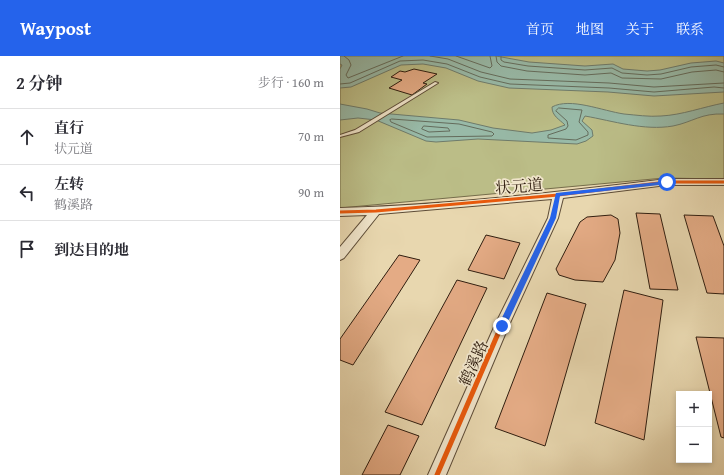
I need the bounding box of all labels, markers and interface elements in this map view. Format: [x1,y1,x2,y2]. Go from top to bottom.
text: Waypost [20,14,91,42]
text: 首页 [526,19,554,39]
text: 地图 [576,19,604,39]
text: 关于 [626,19,654,39]
text: 联系 [676,19,704,39]
text: 2 分钟 [16,70,63,95]
text: 步行 · 160 m [258,73,324,92]
text: 直行 [54,117,84,138]
icon: ahead [16,126,38,148]
text: 70 m [298,127,324,146]
text: 状元道 [54,139,93,158]
street label: 状元道 [494,172,544,200]
text: 左转 [54,173,84,194]
route start [658,173,676,191]
icon: left [16,182,38,204]
text: 90 m [298,183,324,202]
text: 鹤溪路 [54,195,93,214]
icon: arrive [16,238,38,260]
text: 到达目的地 [54,239,129,260]
route end [493,317,511,335]
street label: 鹤溪路 [452,336,494,390]
map controls [676,391,712,463]
button: + [676,391,712,427]
button: − [676,427,712,463]

